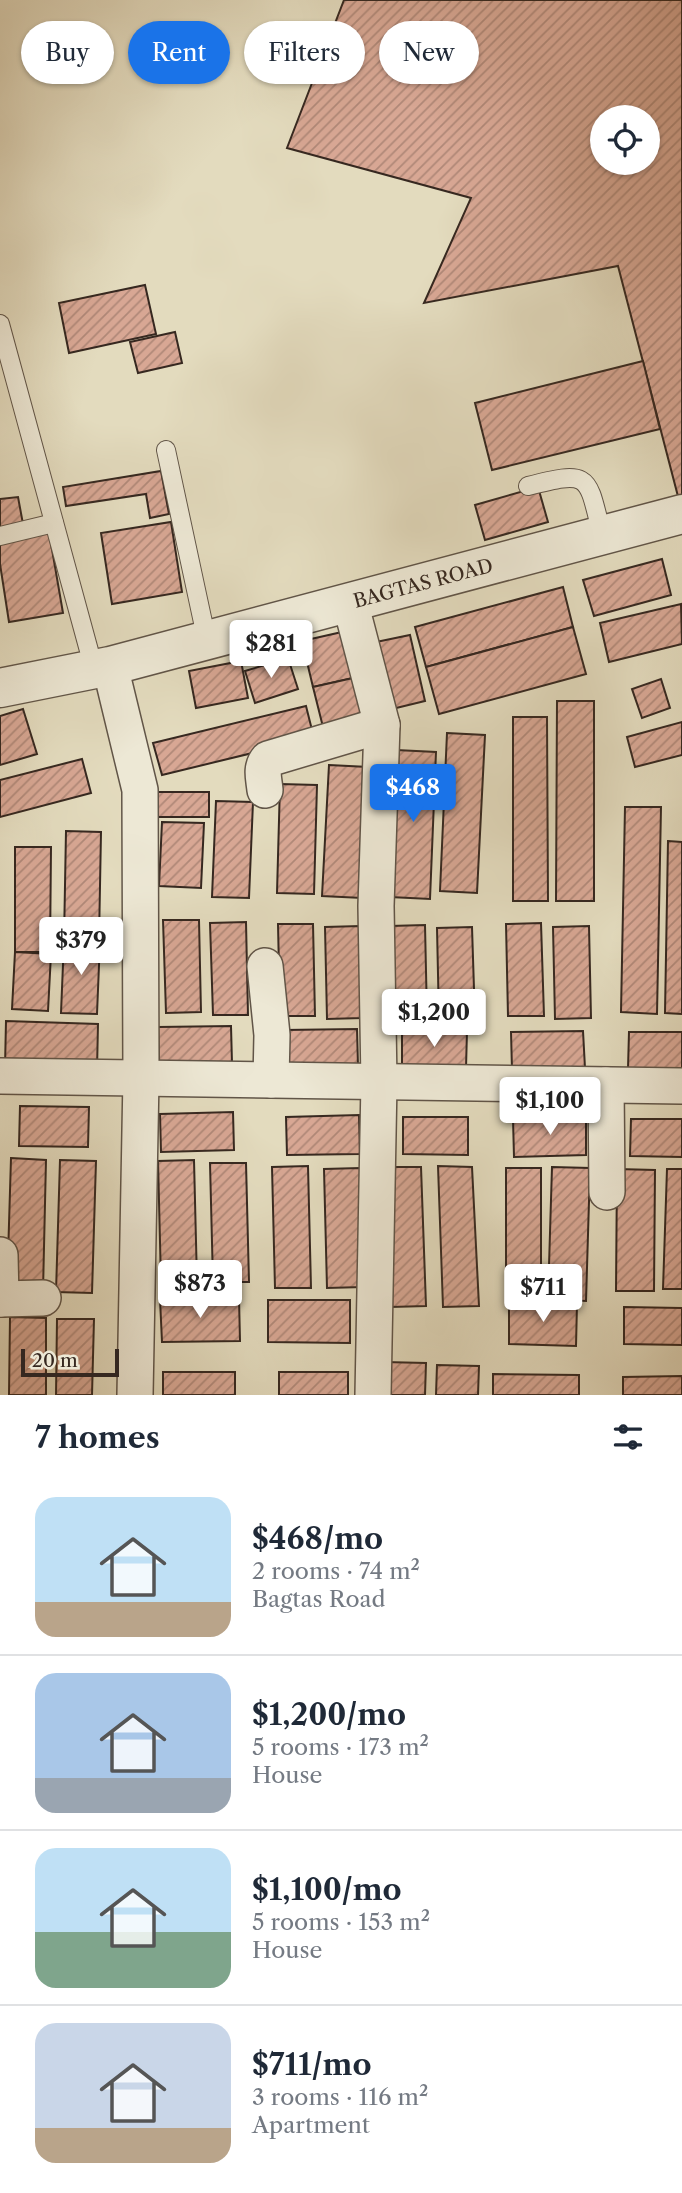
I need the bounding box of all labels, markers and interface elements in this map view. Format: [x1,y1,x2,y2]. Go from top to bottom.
chip: Buy [21,21,114,84]
chip: Rent [128,21,230,84]
chip: Filters [244,21,365,84]
chip: New [379,21,479,84]
map controls [590,105,660,175]
button: locate [590,105,660,175]
street label: BAGTAS ROAD [351,553,495,612]
pin: $281 [230,620,312,680]
text: $281 [246,629,296,657]
pin: $468 [372,764,454,824]
text: $468 [386,773,440,801]
pin: $379 [40,918,122,977]
text: $379 [55,926,107,954]
pin: $1,200 [377,990,491,1049]
text: $1,200 [398,998,470,1026]
pin: $1,100 [493,1078,607,1137]
text: $1,100 [516,1086,584,1114]
pin: $873 [159,1260,241,1320]
pin: $711 [502,1264,584,1324]
text: $873 [174,1269,226,1297]
text: $711 [520,1273,566,1301]
scale bar [21,1346,119,1378]
text: 20 m [32,1349,78,1372]
icon: filters [609,1418,647,1456]
text: 7 homes [35,1419,160,1456]
text: $468/mo [252,1520,383,1557]
icon: home [91,1525,175,1609]
text: 2 rooms · 74 m² [252,1557,420,1585]
text: Bagtas Road [252,1585,386,1613]
text: $1,200/mo [252,1696,406,1733]
icon: home [91,1701,175,1785]
text: 5 rooms · 173 m² [252,1733,429,1761]
text: House [252,1761,322,1789]
text: $1,100/mo [252,1871,402,1908]
icon: home [91,1876,175,1960]
text: 5 rooms · 153 m² [252,1908,430,1936]
text: House [252,1936,322,1964]
text: $711/mo [252,2046,372,2083]
icon: home [91,2051,175,2135]
text: 3 rooms · 116 m² [252,2083,428,2111]
text: Apartment [252,2111,370,2139]

